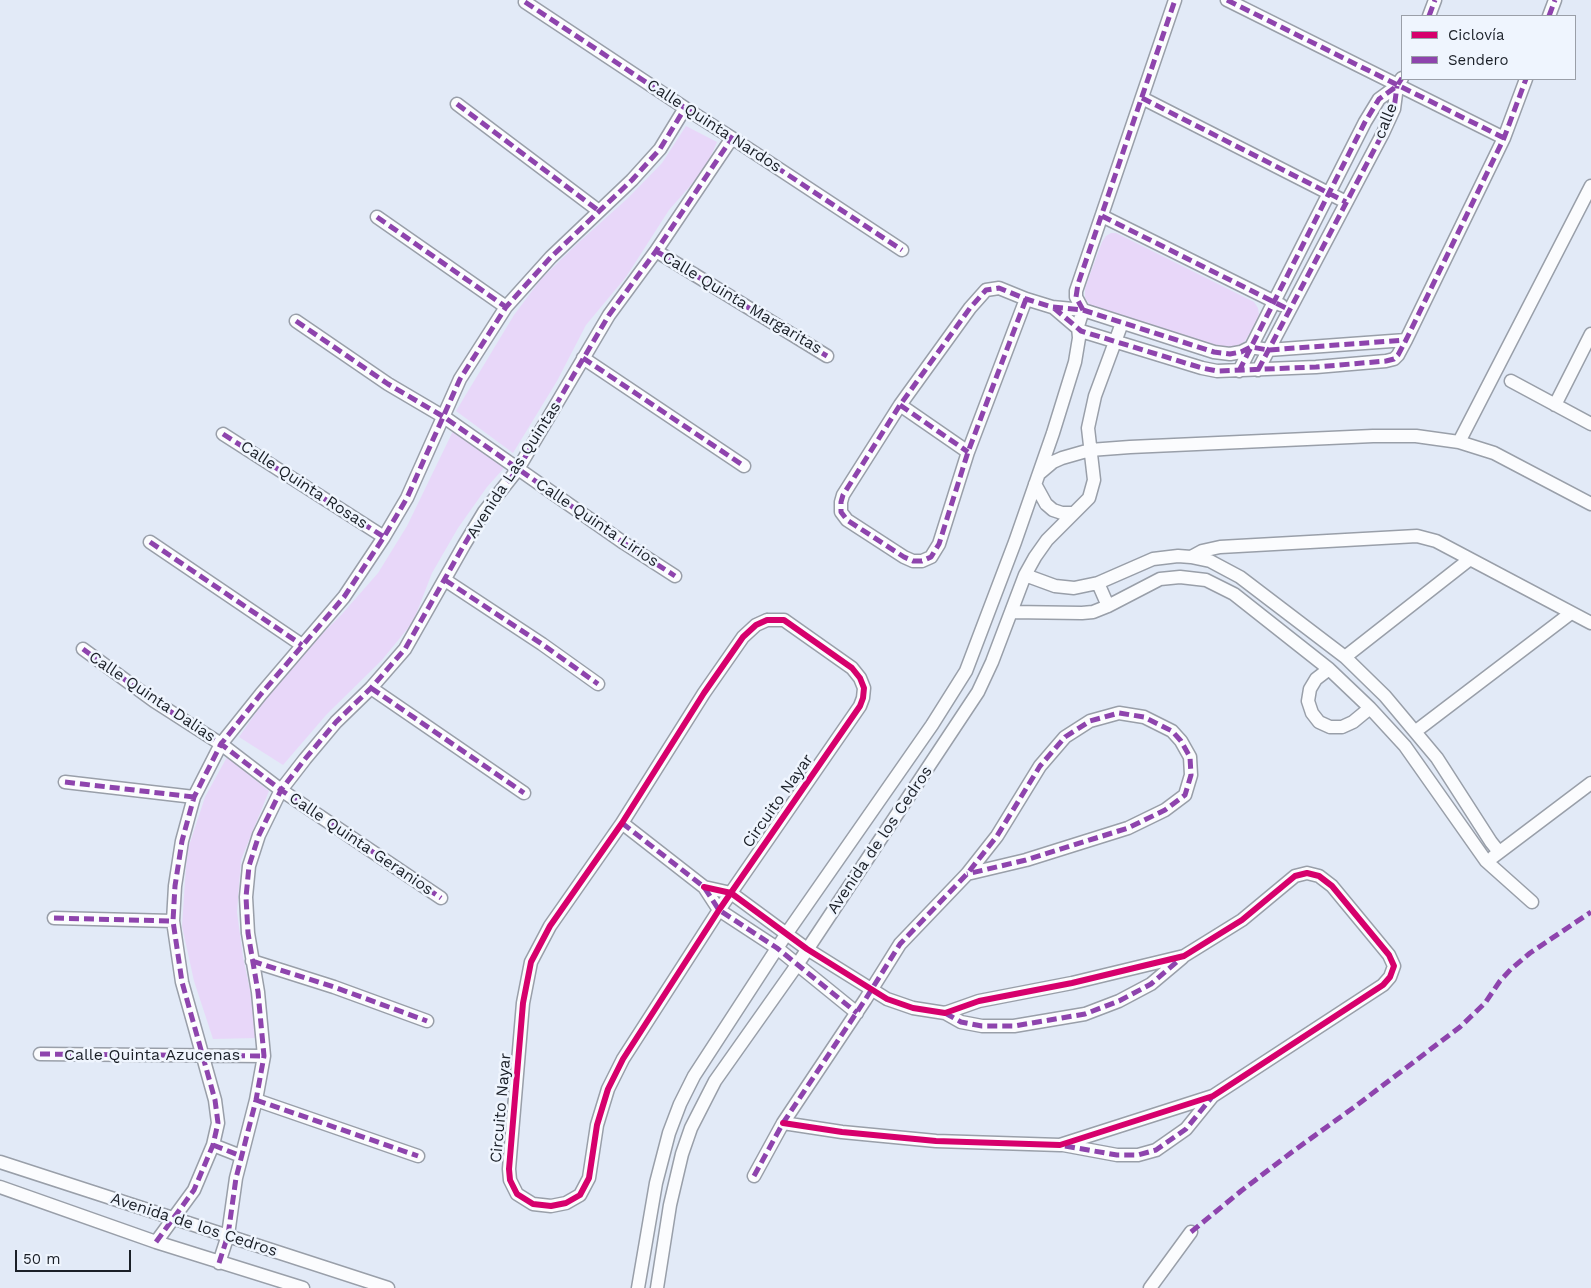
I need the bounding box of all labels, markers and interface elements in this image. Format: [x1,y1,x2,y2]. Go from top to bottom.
legend [1401,15,1576,80]
text: Ciclovía [1448,26,1505,44]
text: Sendero [1448,51,1509,69]
street label: Calle Quinta Nardos [643,75,785,177]
street label: calle [1370,100,1402,142]
street label: Calle Quinta Margaritas [659,248,825,358]
street label: Avenida Las Quintas [463,398,565,542]
street label: Calle Quinta Rosas [237,437,371,533]
street label: Calle Quinta Lirios [532,475,662,571]
street label: Calle Quinta Dalias [85,647,219,747]
street label: Circuito Nayar [739,750,817,852]
street label: Avenida de los Cedros [823,763,937,917]
street label: Calle Quinta Geranios [285,789,437,899]
street label: Calle Quinta Azucenas [64,1045,240,1065]
street label: Circuito Nayar [487,1052,515,1164]
street label: Avenida de los Cedros [108,1189,280,1261]
scale bar [18,1240,134,1272]
text: 50 m [23,1250,60,1268]

